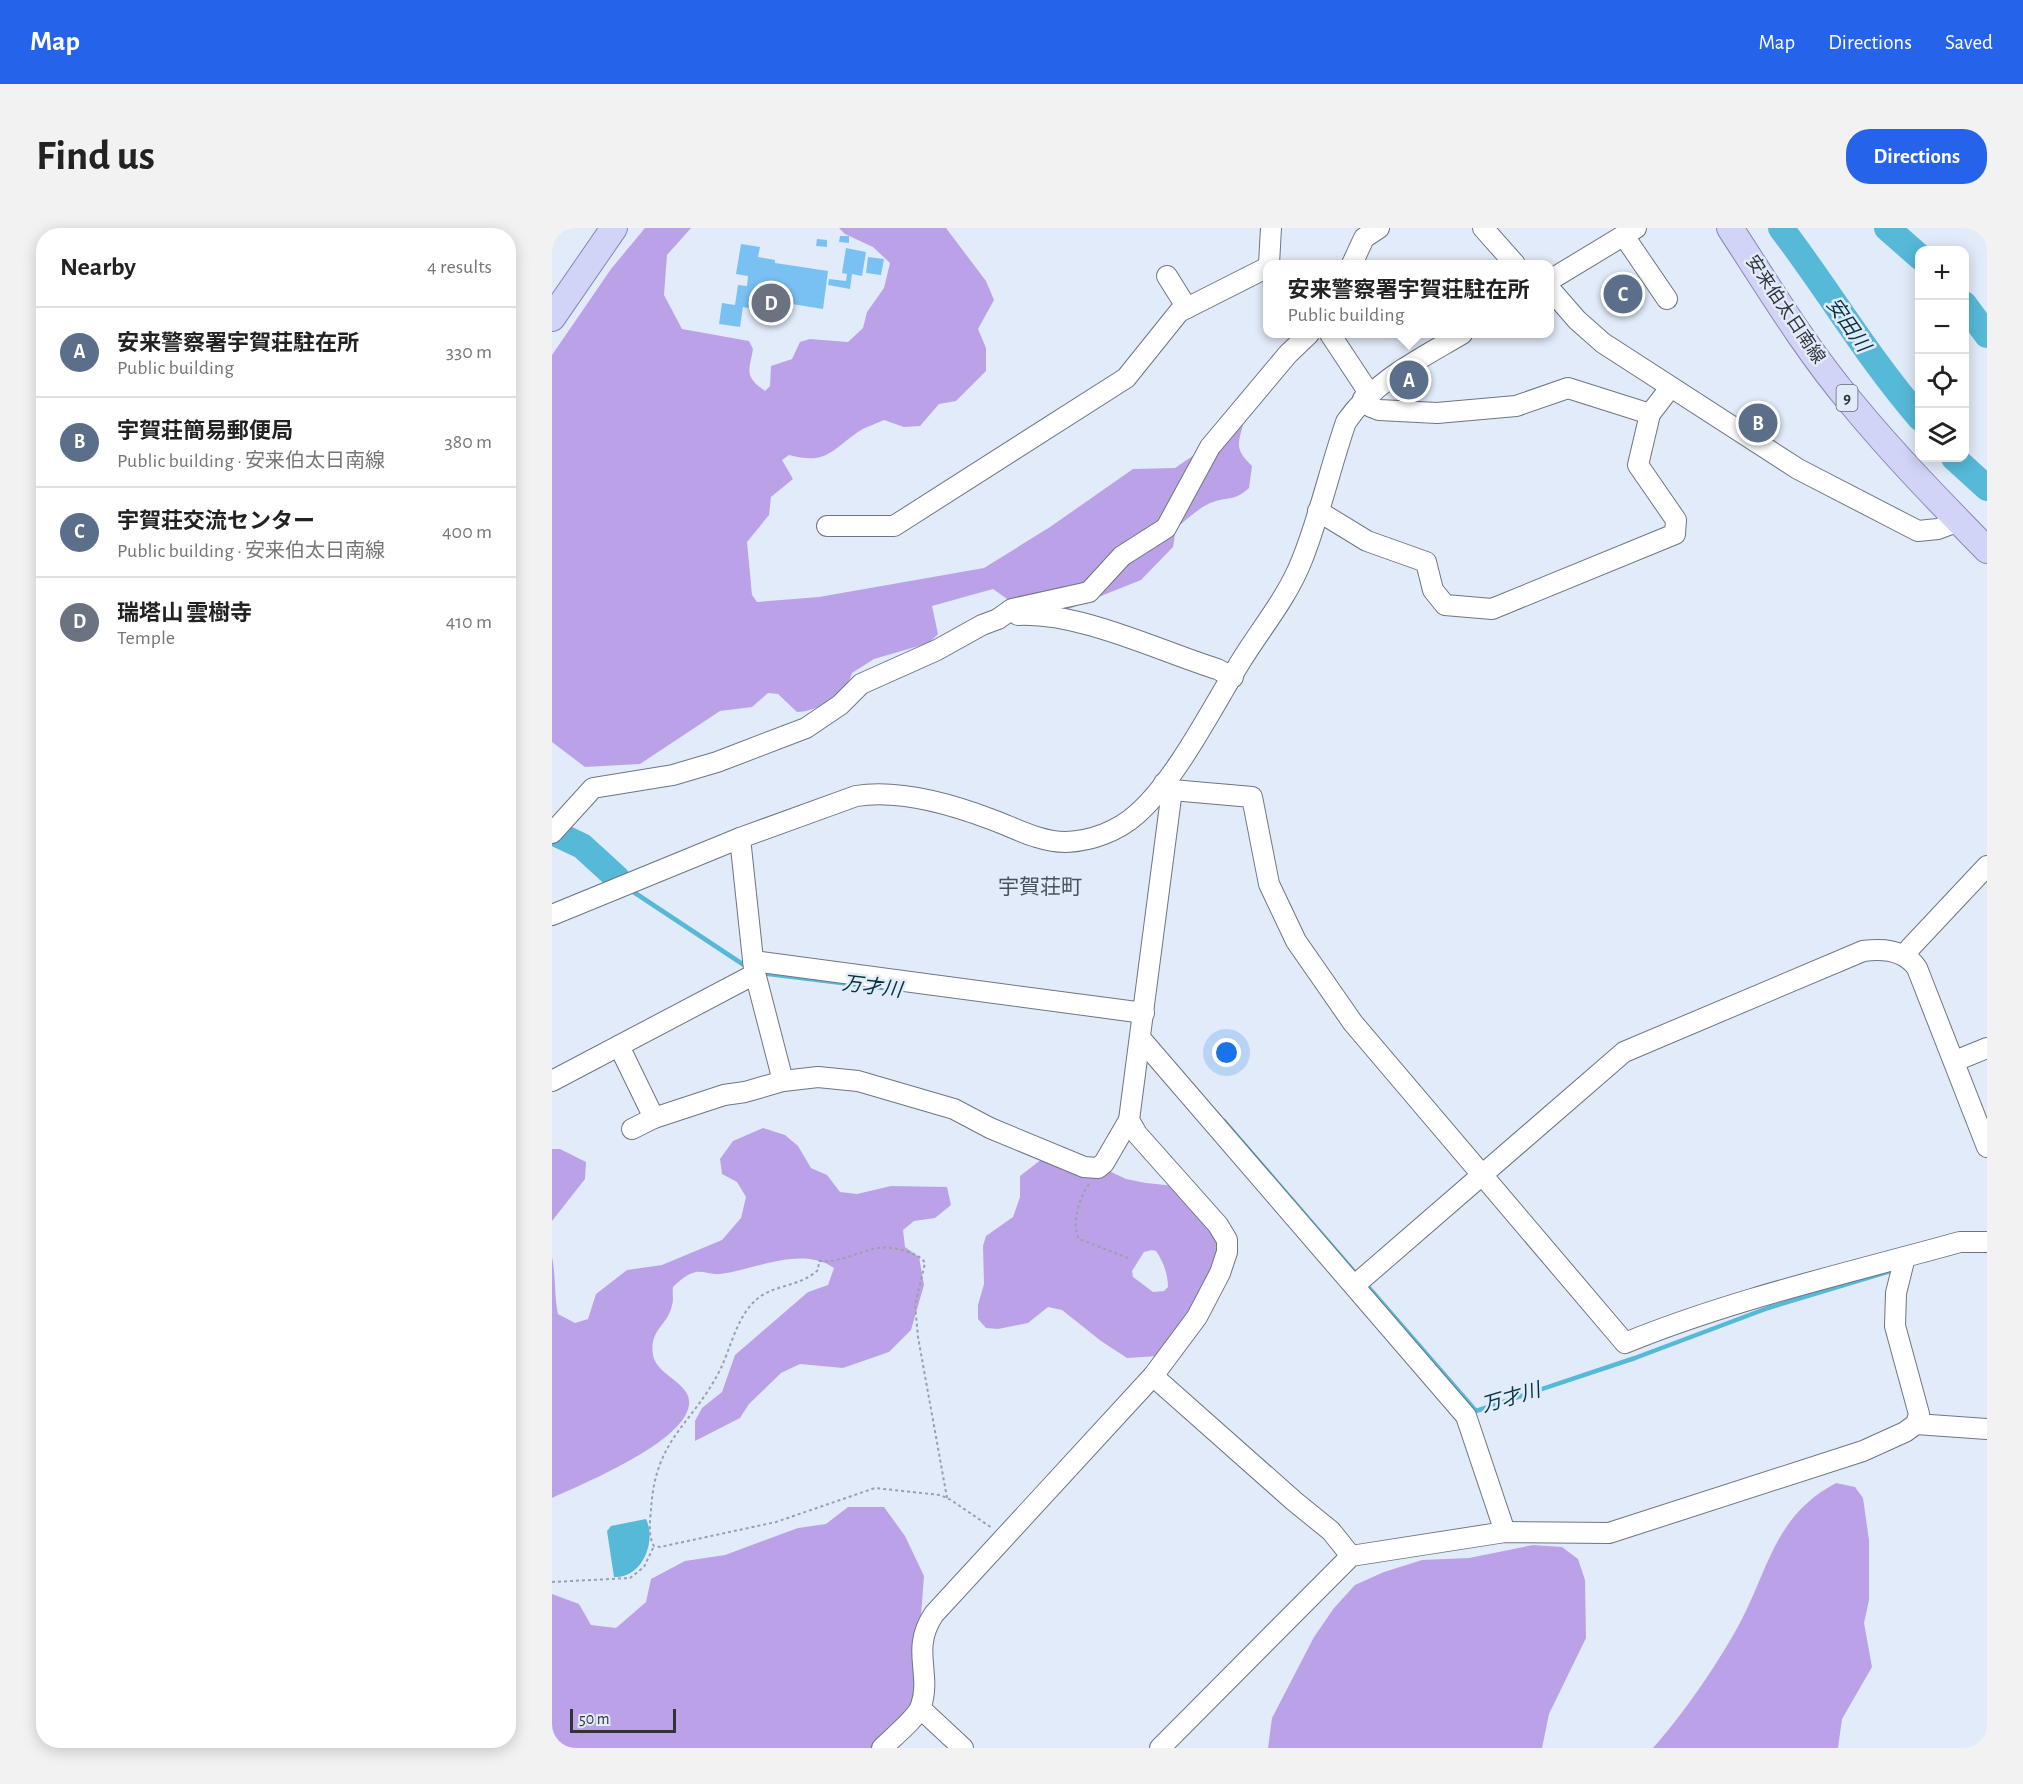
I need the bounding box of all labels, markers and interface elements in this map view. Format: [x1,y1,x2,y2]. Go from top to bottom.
text: Map [30,28,80,56]
text: Map [1759,32,1795,53]
text: Directions [1828,32,1912,53]
text: Saved [1945,32,1993,53]
button: Directions [1846,129,1987,184]
text: Find us [36,135,155,177]
map controls [1915,246,1969,462]
button: + [1915,246,1969,300]
street label: 安来伯太日南線 [1742,252,1829,367]
text: Nearby [60,254,136,280]
text: 4 results [427,257,492,277]
popup [1263,260,1554,338]
pin: C [1604,272,1642,316]
text: 安来警察署宇賀荘駐在所 [1287,279,1530,301]
pin: D [752,280,790,326]
water label: 安田川 [1823,294,1875,357]
button: − [1915,300,1969,354]
text: Public building [1287,305,1404,325]
text: 安来警察署宇賀荘駐在所 [117,332,359,354]
text: A [74,342,86,362]
text: 330 m [446,342,492,362]
button: locate [1915,354,1969,408]
text: Public building [117,358,234,378]
pin: A [1390,358,1428,402]
road number: 9 [1836,385,1858,411]
pin: B [1738,400,1778,446]
button: layers [1915,408,1969,462]
text: 宇賀荘簡易郵便局 [117,420,293,442]
text: B [74,432,85,452]
text: 380 m [444,432,492,452]
text: Public building · 安来伯太日南線 [117,451,385,471]
text: 宇賀荘交流センター [117,510,315,532]
text: C [74,522,85,542]
text: 400 m [442,522,492,542]
text: Public building · 安来伯太日南線 [117,541,385,561]
text: 瑞塔山 雲樹寺 [117,602,252,624]
text: D [73,612,86,632]
text: 410 m [446,612,492,632]
text: Temple [117,628,175,648]
district label: 宇賀荘町 [998,876,1082,898]
water label: 万才川 [841,972,905,1001]
your location [1212,1038,1241,1067]
water label: 万才川 [1479,1379,1545,1416]
scale bar [570,1706,676,1734]
text: 50 m [579,1711,610,1727]

